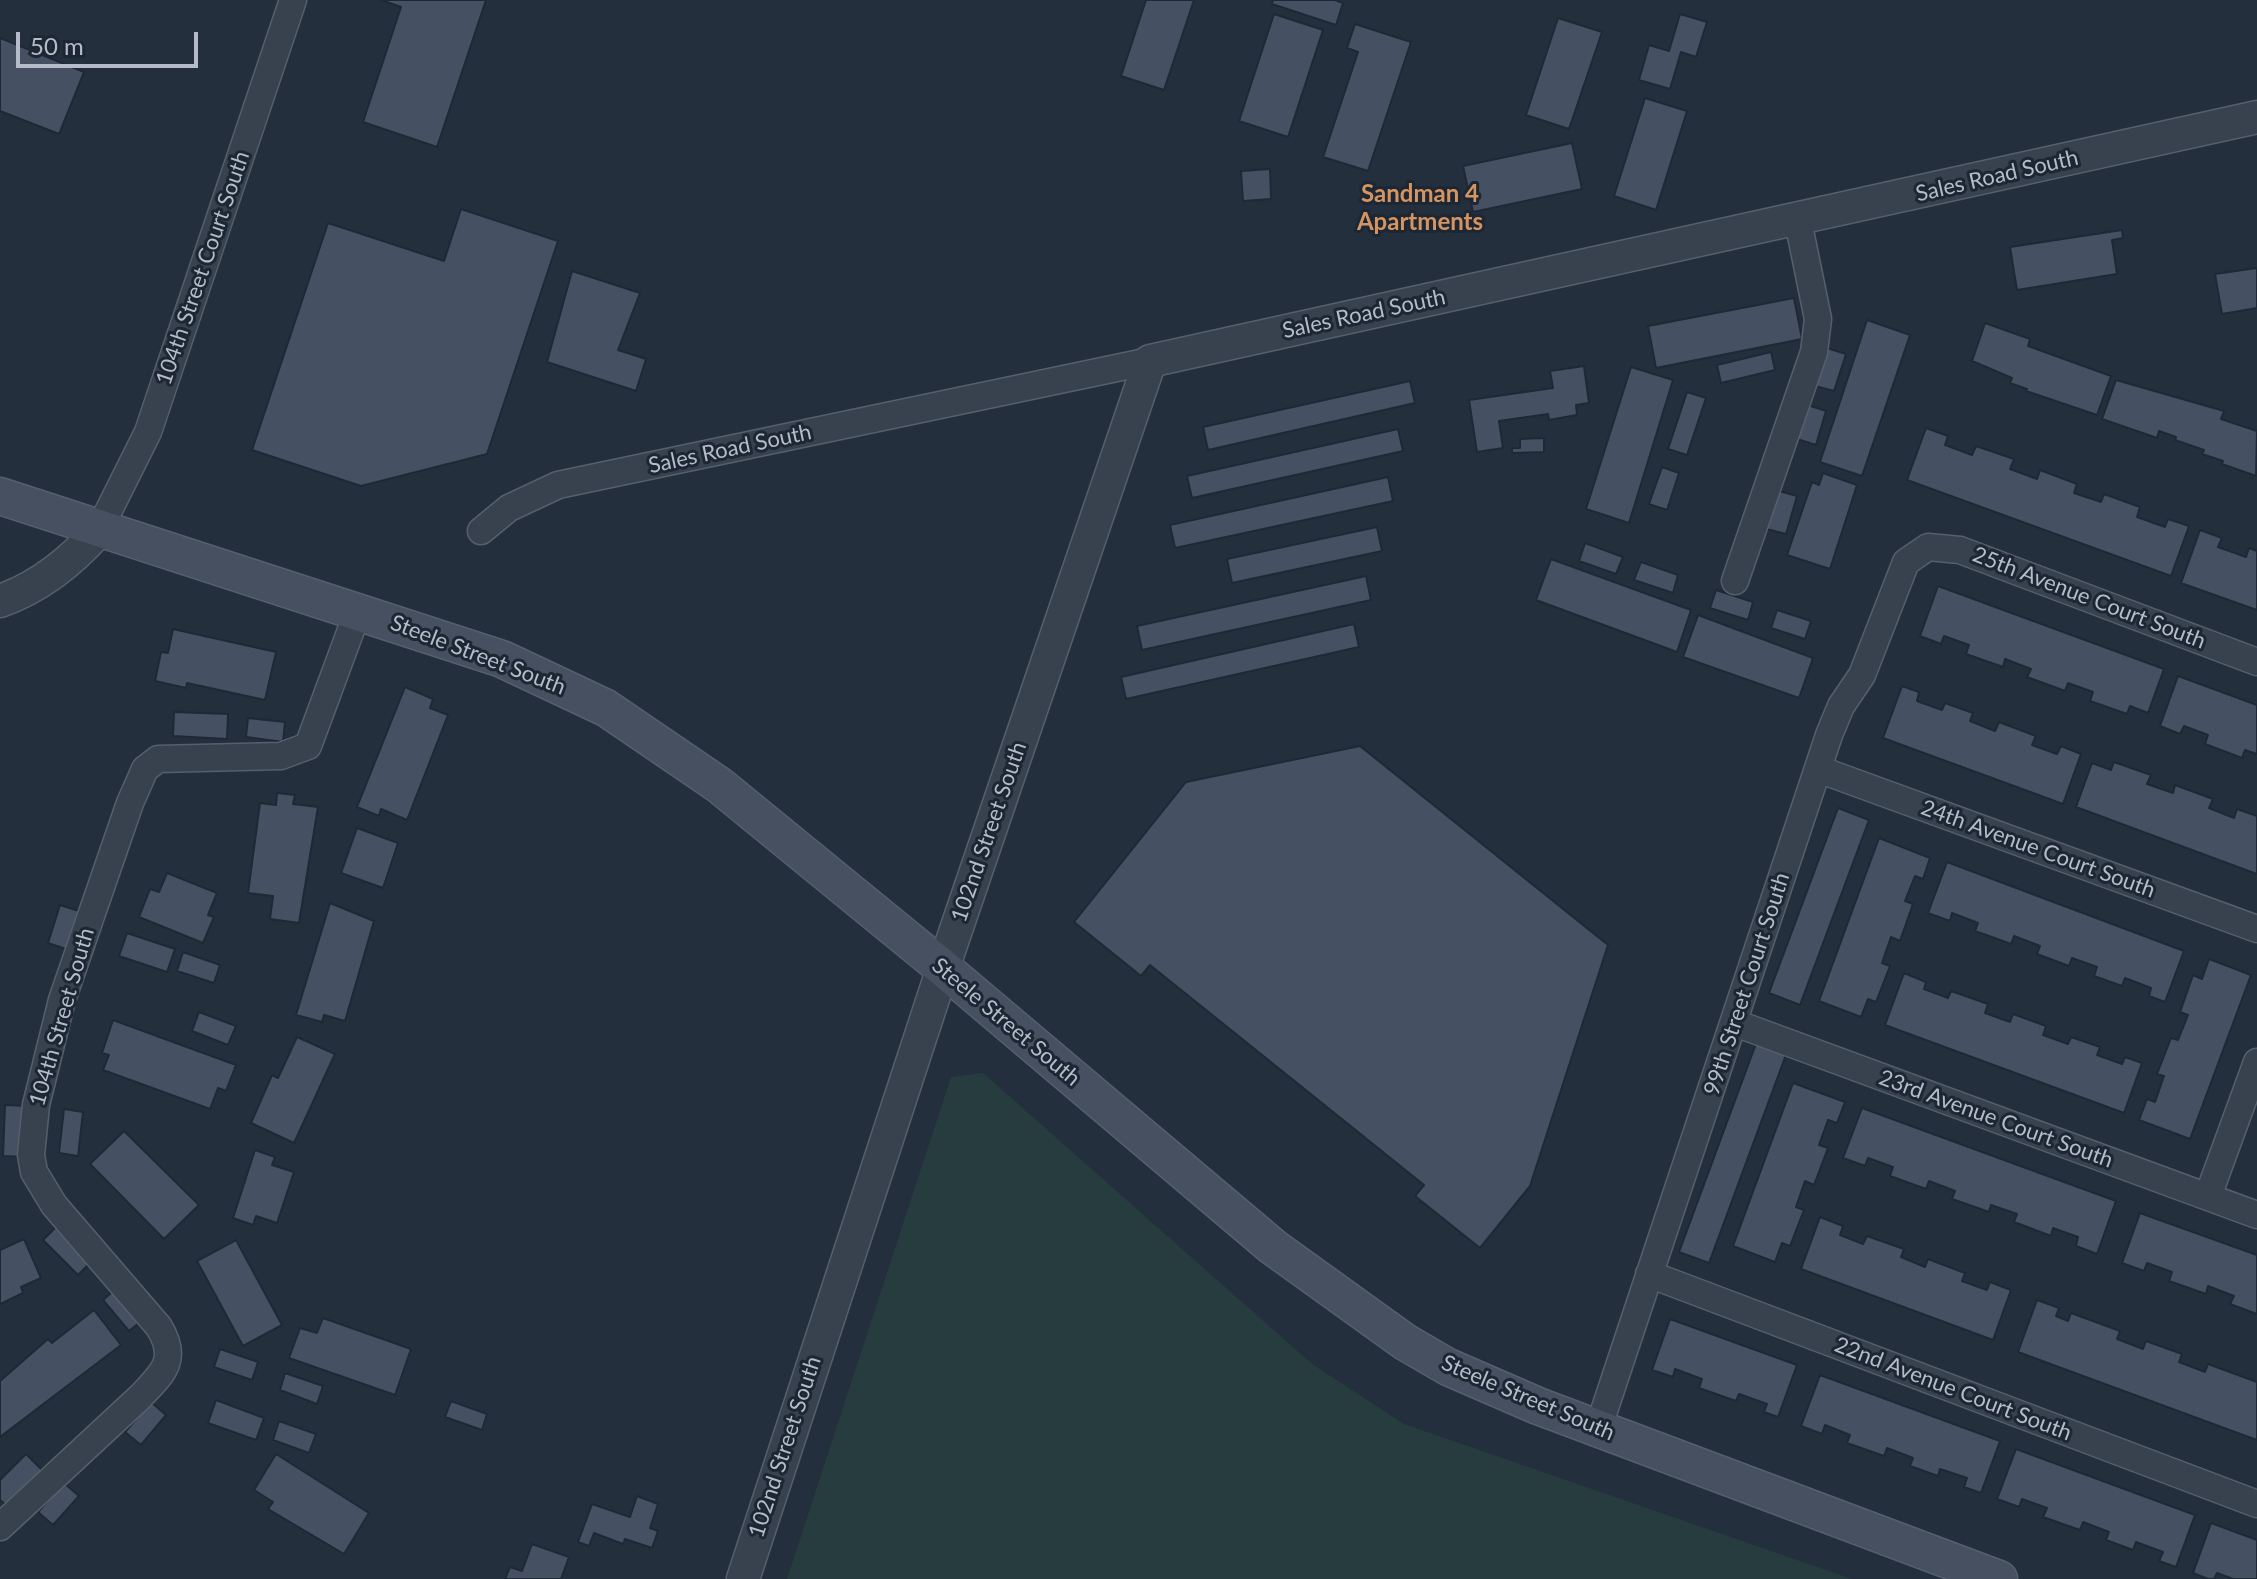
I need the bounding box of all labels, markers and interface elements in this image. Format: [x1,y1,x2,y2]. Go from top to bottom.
scale bar [20,16,202,66]
text: 50 m [30,31,84,60]
street label: Sales Road South [1913,144,2081,208]
street label: 104th Street Court South [151,148,255,388]
district label: Sandman 4 Apartments [1357,180,1483,236]
street label: Sales Road South [1280,284,1448,344]
street label: Sales Road South [646,419,814,479]
street label: 25th Avenue Court South [1969,541,2209,655]
street label: Steele Street South [387,609,569,701]
street label: 102nd Street South [946,738,1032,926]
street label: 24th Avenue Court South [1917,794,2159,904]
street label: 99th Street Court South [1699,869,1795,1099]
street label: 104th Street South [24,925,100,1109]
street label: Steele Street South [927,952,1085,1092]
street label: 23rd Avenue Court South [1875,1064,2117,1174]
street label: 22nd Avenue Court South [1831,1332,2075,1446]
street label: Steele Street South [1438,1350,1618,1446]
street label: 102nd Street South [743,1353,827,1541]

